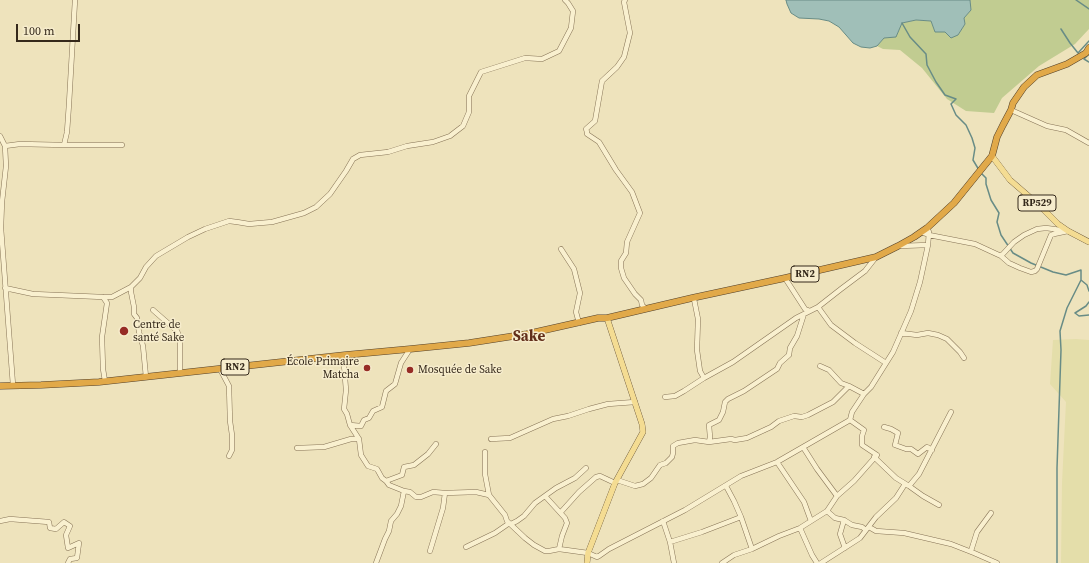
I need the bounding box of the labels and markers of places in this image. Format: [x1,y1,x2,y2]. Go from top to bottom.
place label: Centre de santé Sake [133,318,184,344]
marker: Centre de santé Sake [118,325,130,337]
place label: École Primaire Matcha [286,355,359,381]
marker: École Primaire Matcha [362,363,372,373]
place label: Mosquée de Sake [418,363,502,377]
marker: Mosquée de Sake [405,365,415,375]

